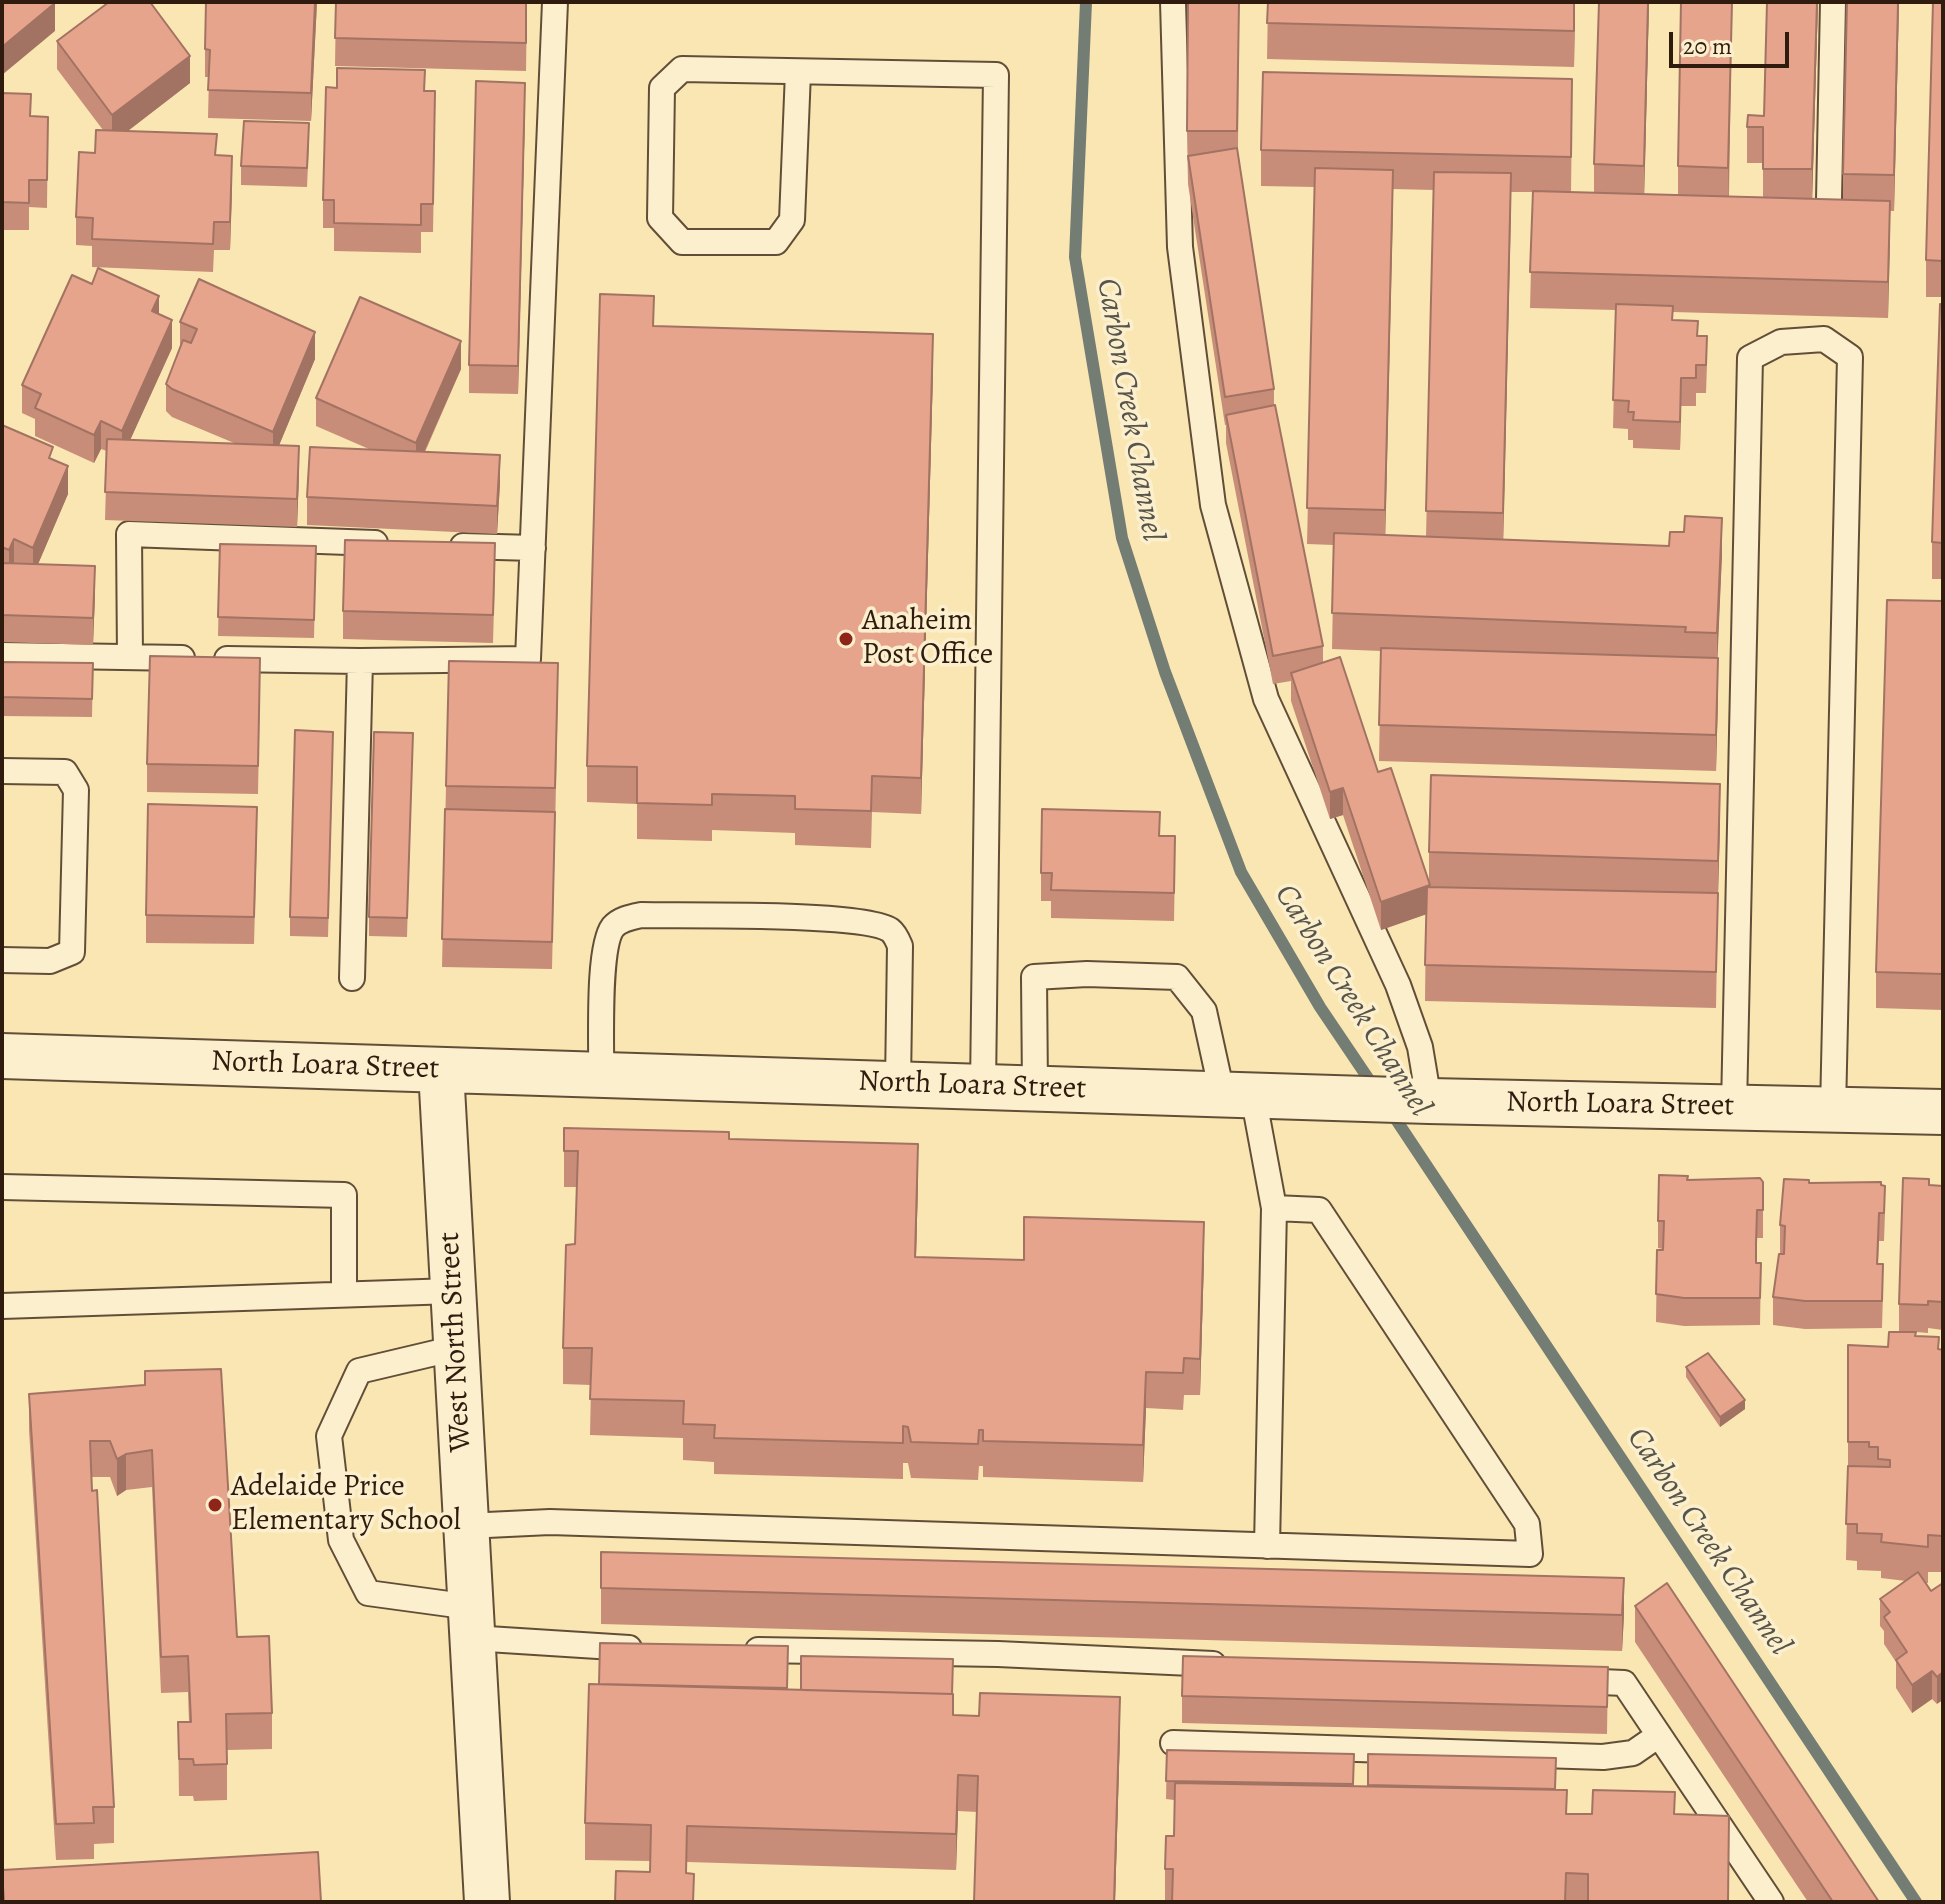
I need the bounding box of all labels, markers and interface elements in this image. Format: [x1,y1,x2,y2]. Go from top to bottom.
scale bar [1673,16,1793,66]
text: 20 m [1683,30,1732,62]
water label: Carbon Creek Channel [1087,276,1171,544]
place label: Anaheim Post Office [862,604,993,674]
marker: Anaheim Post Office [837,630,855,648]
water label: Carbon Creek Channel [1265,878,1439,1124]
street label: North Loara Street [210,1044,440,1088]
street label: North Loara Street [857,1064,1087,1108]
street label: North Loara Street [1506,1085,1734,1125]
street label: West North Street [432,1231,480,1453]
water label: Carbon Creek Channel [1618,1421,1798,1663]
place label: Adelaide Price Elementary School [231,1470,461,1540]
marker: Adelaide Price Elementary School [206,1496,224,1514]

